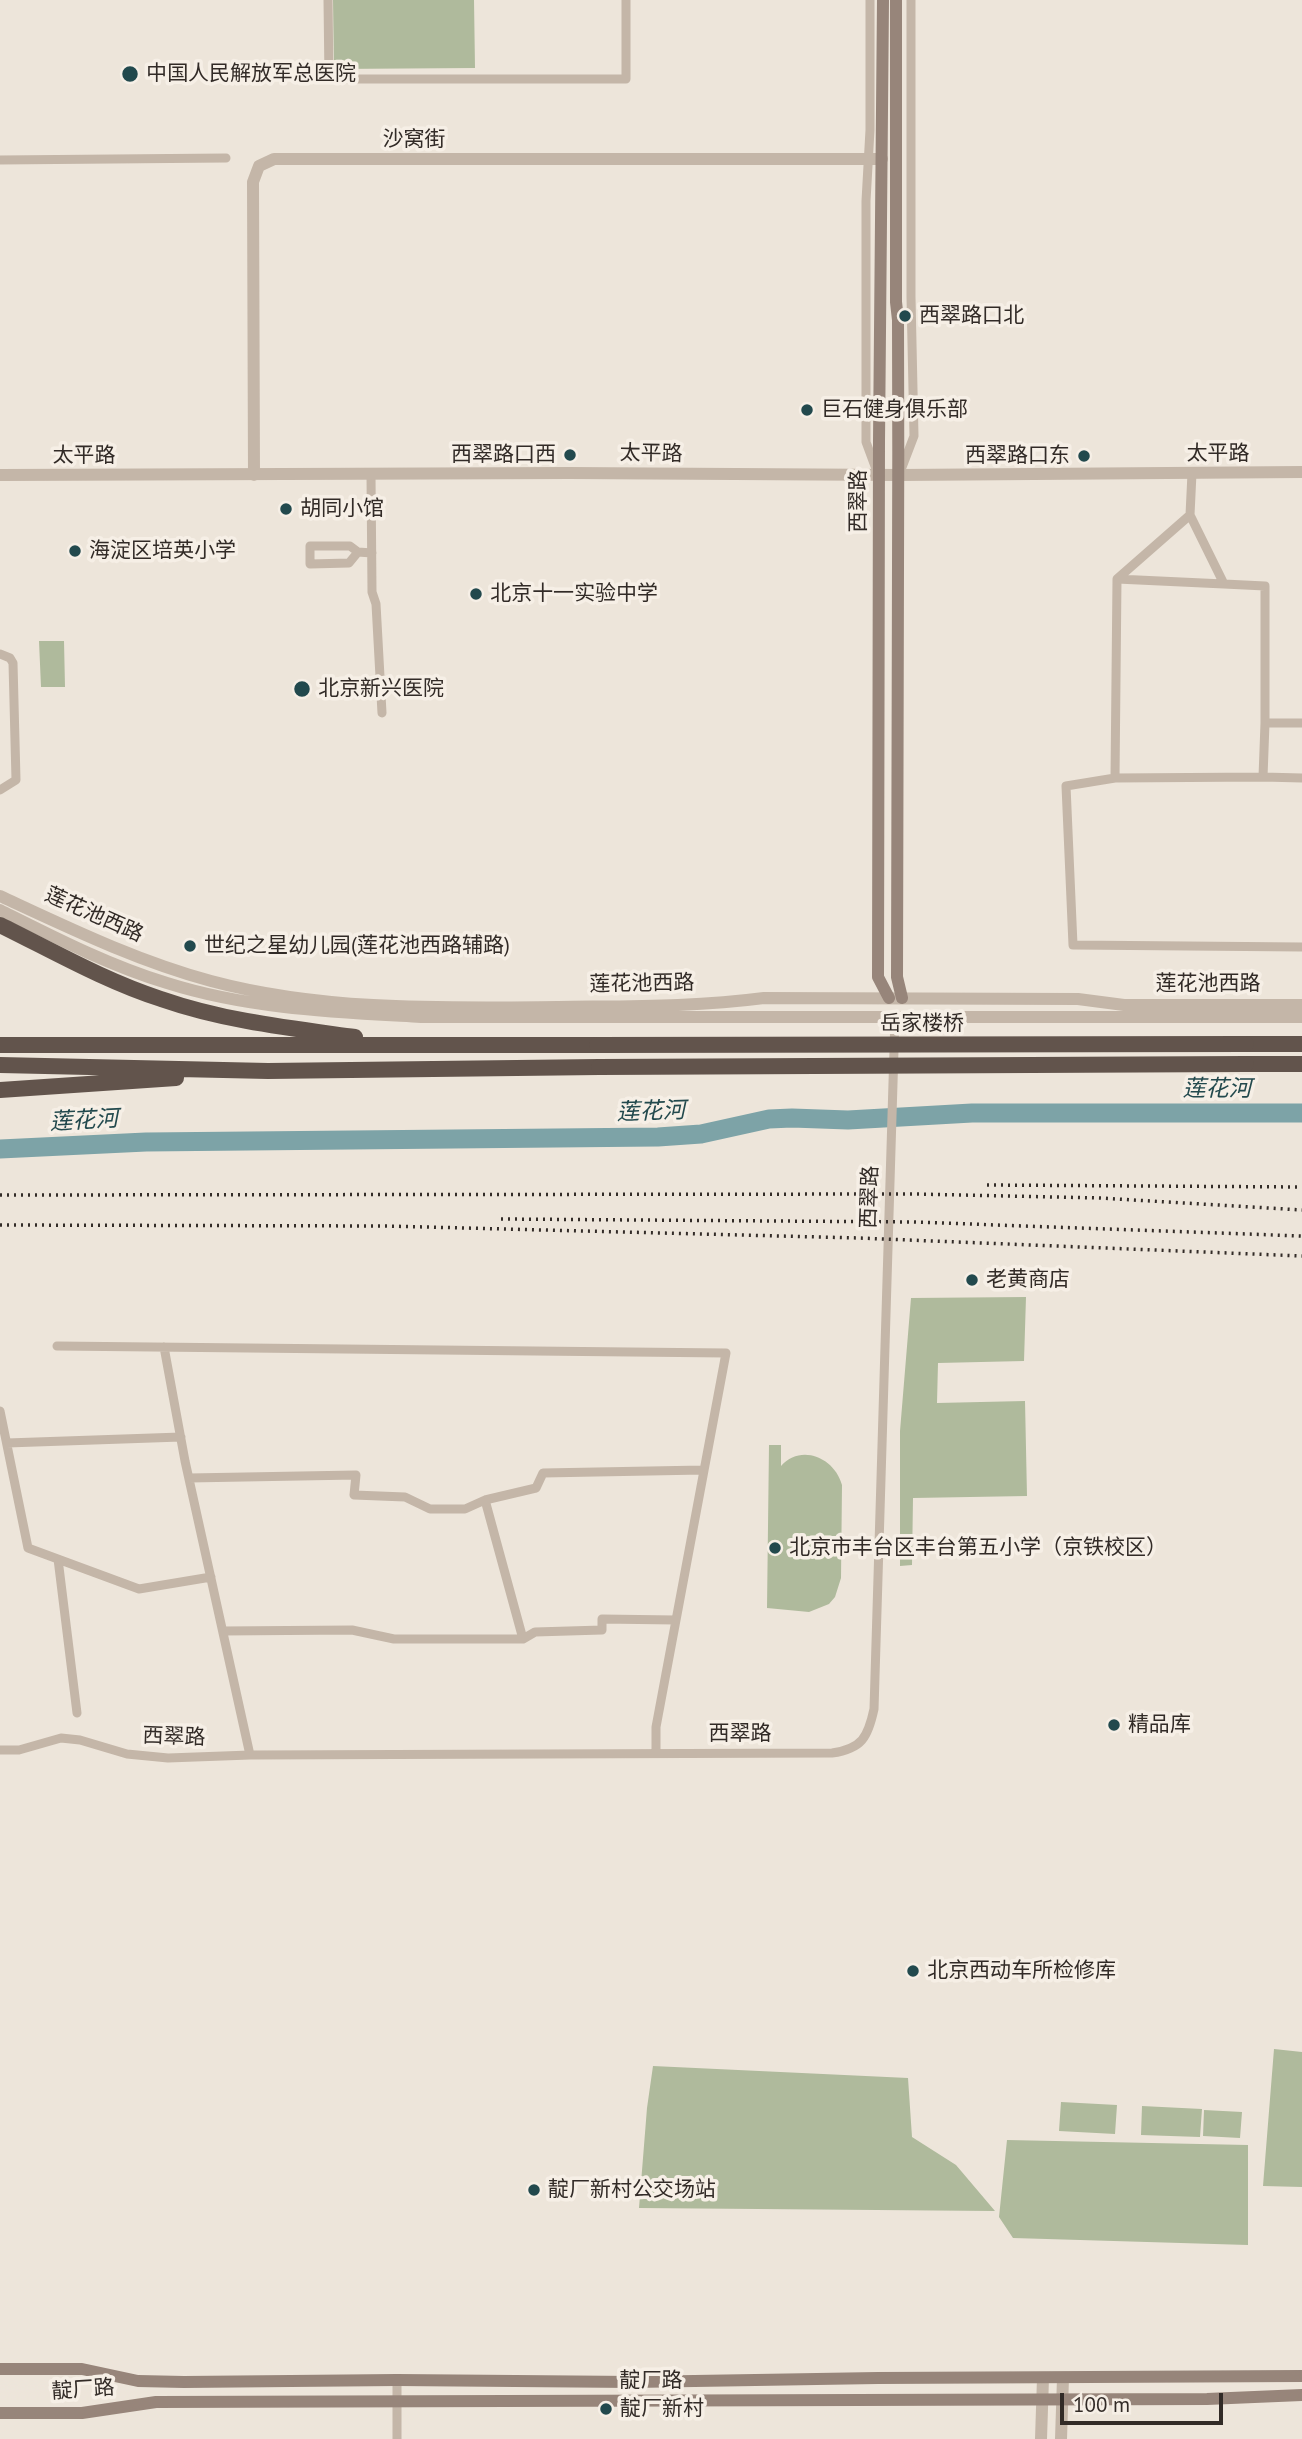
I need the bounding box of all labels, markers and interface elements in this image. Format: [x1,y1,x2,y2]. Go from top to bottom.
place label: 中国人民解放军总医院 [146,61,356,87]
marker: 中国人民解放军总医院 [120,64,140,84]
street label: 沙窝街 [383,127,445,153]
place label: 西翠路口北 [919,303,1024,329]
marker: 西翠路口北 [897,308,913,324]
place label: 巨石健身俱乐部 [821,397,968,423]
marker: 巨石健身俱乐部 [799,402,815,418]
street label: 太平路 [619,441,683,467]
street label: 太平路 [1187,441,1249,467]
place label: 西翠路口西 [451,442,556,468]
street label: 太平路 [53,443,115,469]
place label: 西翠路口东 [965,443,1070,469]
marker: 西翠路口西 [562,447,578,463]
marker: 西翠路口东 [1076,448,1092,464]
street label: 西翠路 [846,470,872,532]
place label: 胡同小馆 [300,496,384,522]
marker: 胡同小馆 [278,501,294,517]
place label: 海淀区培英小学 [89,538,236,564]
marker: 海淀区培英小学 [67,543,83,559]
place label: 北京十一实验中学 [490,581,658,607]
marker: 北京十一实验中学 [468,586,484,602]
place label: 北京新兴医院 [318,676,444,702]
marker: 北京新兴医院 [292,679,312,699]
street label: 莲花池西路 [41,882,147,948]
place label: 世纪之星幼儿园(莲花池西路辅路) [204,933,510,959]
marker: 世纪之星幼儿园(莲花池西路辅路) [182,938,198,954]
street label: 莲花池西路 [589,970,695,998]
street label: 莲花池西路 [1156,971,1260,997]
street label: 岳家楼桥 [880,1011,964,1037]
water label: 莲花河 [1183,1075,1251,1103]
water label: 莲花河 [616,1097,686,1127]
water label: 莲花河 [49,1105,119,1137]
street label: 西翠路 [856,1165,884,1229]
place label: 老黄商店 [986,1267,1070,1293]
marker: 老黄商店 [964,1272,980,1288]
place label: 北京市丰台区丰台第五小学（京铁校区） [789,1535,1167,1561]
marker: 北京市丰台区丰台第五小学（京铁校区） [767,1540,783,1556]
place label: 精品库 [1128,1712,1191,1738]
marker: 精品库 [1106,1717,1122,1733]
street label: 西翠路 [709,1721,771,1747]
street label: 西翠路 [142,1723,206,1751]
place label: 北京西动车所检修库 [927,1958,1116,1984]
marker: 北京西动车所检修库 [905,1963,921,1979]
place label: 靛厂新村公交场站 [548,2177,716,2203]
marker: 靛厂新村公交场站 [526,2182,542,2198]
street label: 靛厂路 [620,2368,682,2394]
street label: 靛厂路 [51,2375,115,2405]
scale bar [1064,2380,1227,2424]
text: 100 m [1073,2391,1130,2418]
place label: 靛厂新村 [620,2396,704,2422]
marker: 靛厂新村 [598,2401,614,2417]

